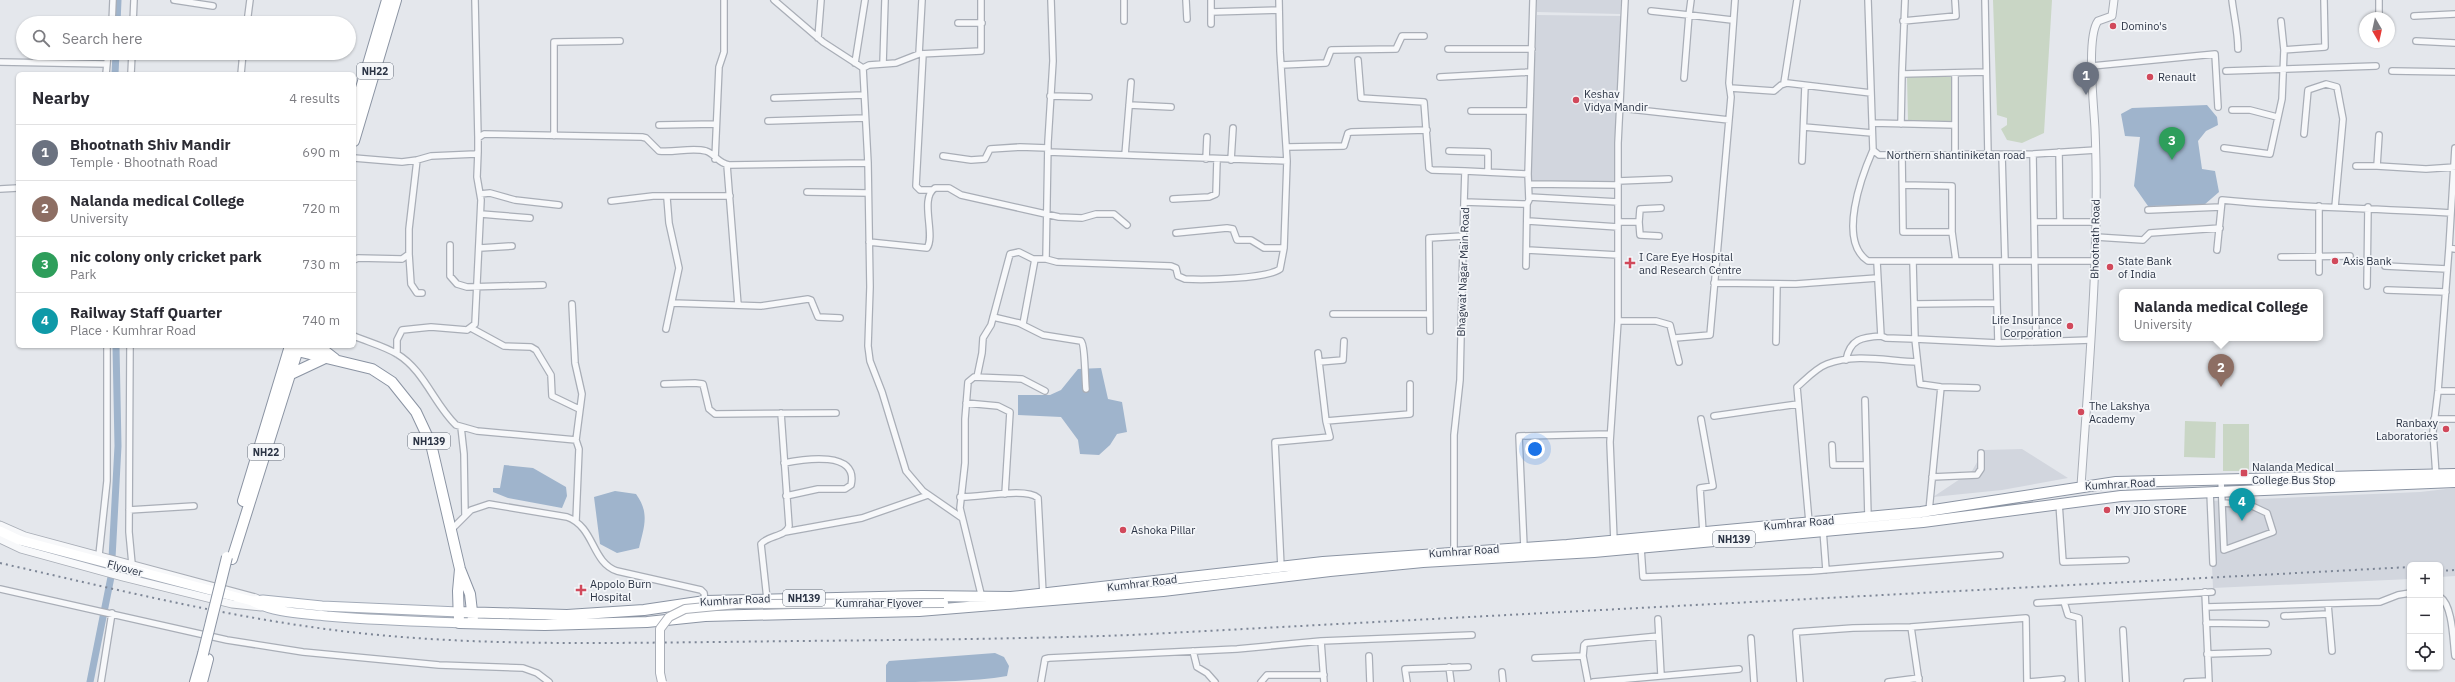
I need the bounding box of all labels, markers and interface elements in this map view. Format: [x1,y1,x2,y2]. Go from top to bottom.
north arrow [2359,12,2395,48]
search box [16,16,356,60]
place label: Domino's [2121,19,2167,33]
marker: Domino's [2108,21,2118,31]
icon: search [30,27,52,49]
text: Search here [62,29,142,48]
pin: 1 [2073,62,2099,95]
road number: NH22 [357,63,393,79]
place label: Renault [2158,70,2196,84]
marker: Renault [2145,72,2155,82]
text: Nearby [32,87,90,109]
place label: Keshav Vidya Mandir [1584,87,1648,114]
text: 4 results [289,90,340,107]
marker: Keshav Vidya Mandir [1571,95,1581,105]
pin: 3 [2159,127,2185,160]
text: Bhootnath Shiv Mandir [70,135,231,154]
text: 1 [41,144,49,161]
text: 690 m [302,144,340,161]
street label: Northern shantiniketan road [1886,148,2026,162]
text: Temple · Bhootnath Road [70,154,218,171]
text: Nalanda medical College [70,191,244,210]
street label: Bhootnath Road [2087,199,2103,279]
text: 2 [41,200,49,217]
text: 720 m [302,200,340,217]
street label: Bhagwat Nagar Main Road [1454,207,1472,337]
text: University [70,210,128,227]
text: nic colony only cricket park [70,247,262,266]
place label: I Care Eye Hospital and Research Centre [1639,250,1742,277]
place label: State Bank of India [2118,254,2172,281]
place label: Axis Bank [2343,254,2392,268]
text: 3 [41,256,49,273]
text: 730 m [302,256,340,273]
marker: Axis Bank [2330,256,2340,266]
marker: I Care Eye Hospital and Research Centre [1624,257,1636,269]
marker: State Bank of India [2105,262,2115,272]
text: Park [70,266,96,283]
popup [2119,289,2323,341]
text: Nalanda medical College [2134,297,2308,316]
text: Railway Staff Quarter [70,303,222,322]
text: 4 [41,312,49,329]
text: 740 m [302,312,340,329]
place label: Life Insurance Corporation [1992,313,2062,340]
text: University [2134,316,2192,333]
marker: Life Insurance Corporation [2065,321,2075,331]
text: Place · Kumhrar Road [70,322,196,339]
pin: 2 [2208,354,2234,387]
place label: The Lakshya Academy [2089,399,2150,426]
marker: The Lakshya Academy [2076,407,2086,417]
place label: Ranbaxy Laboratories [2376,416,2439,443]
marker: Ranbaxy Laboratories [2441,424,2451,434]
road number: NH139 [408,433,450,449]
your location [1525,439,1545,459]
road number: NH22 [248,444,284,460]
place label: Nalanda Medical College Bus Stop [2252,460,2335,487]
marker: Nalanda Medical College Bus Stop [2239,468,2249,478]
street label: Kumhrar Road [2084,475,2156,493]
pin: 4 [2229,488,2255,521]
place label: MY JIO STORE [2115,503,2187,517]
marker: MY JIO STORE [2102,505,2112,515]
street label: Kumhrar Road [1763,513,1835,533]
place label: Ashoka Pillar [1131,523,1195,537]
marker: Ashoka Pillar [1118,525,1128,535]
road number: NH139 [1713,531,1755,547]
street label: Kumhrar Road [1428,542,1500,560]
street label: Flyover [106,557,144,579]
map controls [2407,562,2443,670]
button: + [2407,562,2443,598]
street label: Kumhrar Road [1106,572,1178,594]
place label: Appolo Burn Hospital [590,577,651,604]
marker: Appolo Burn Hospital [575,584,587,596]
road number: NH139 [783,590,825,606]
street label: Kumhrar Road [699,591,771,609]
street label: Kumrahar Flyover [835,596,923,610]
button: − [2407,598,2443,634]
button: locate [2407,634,2443,670]

